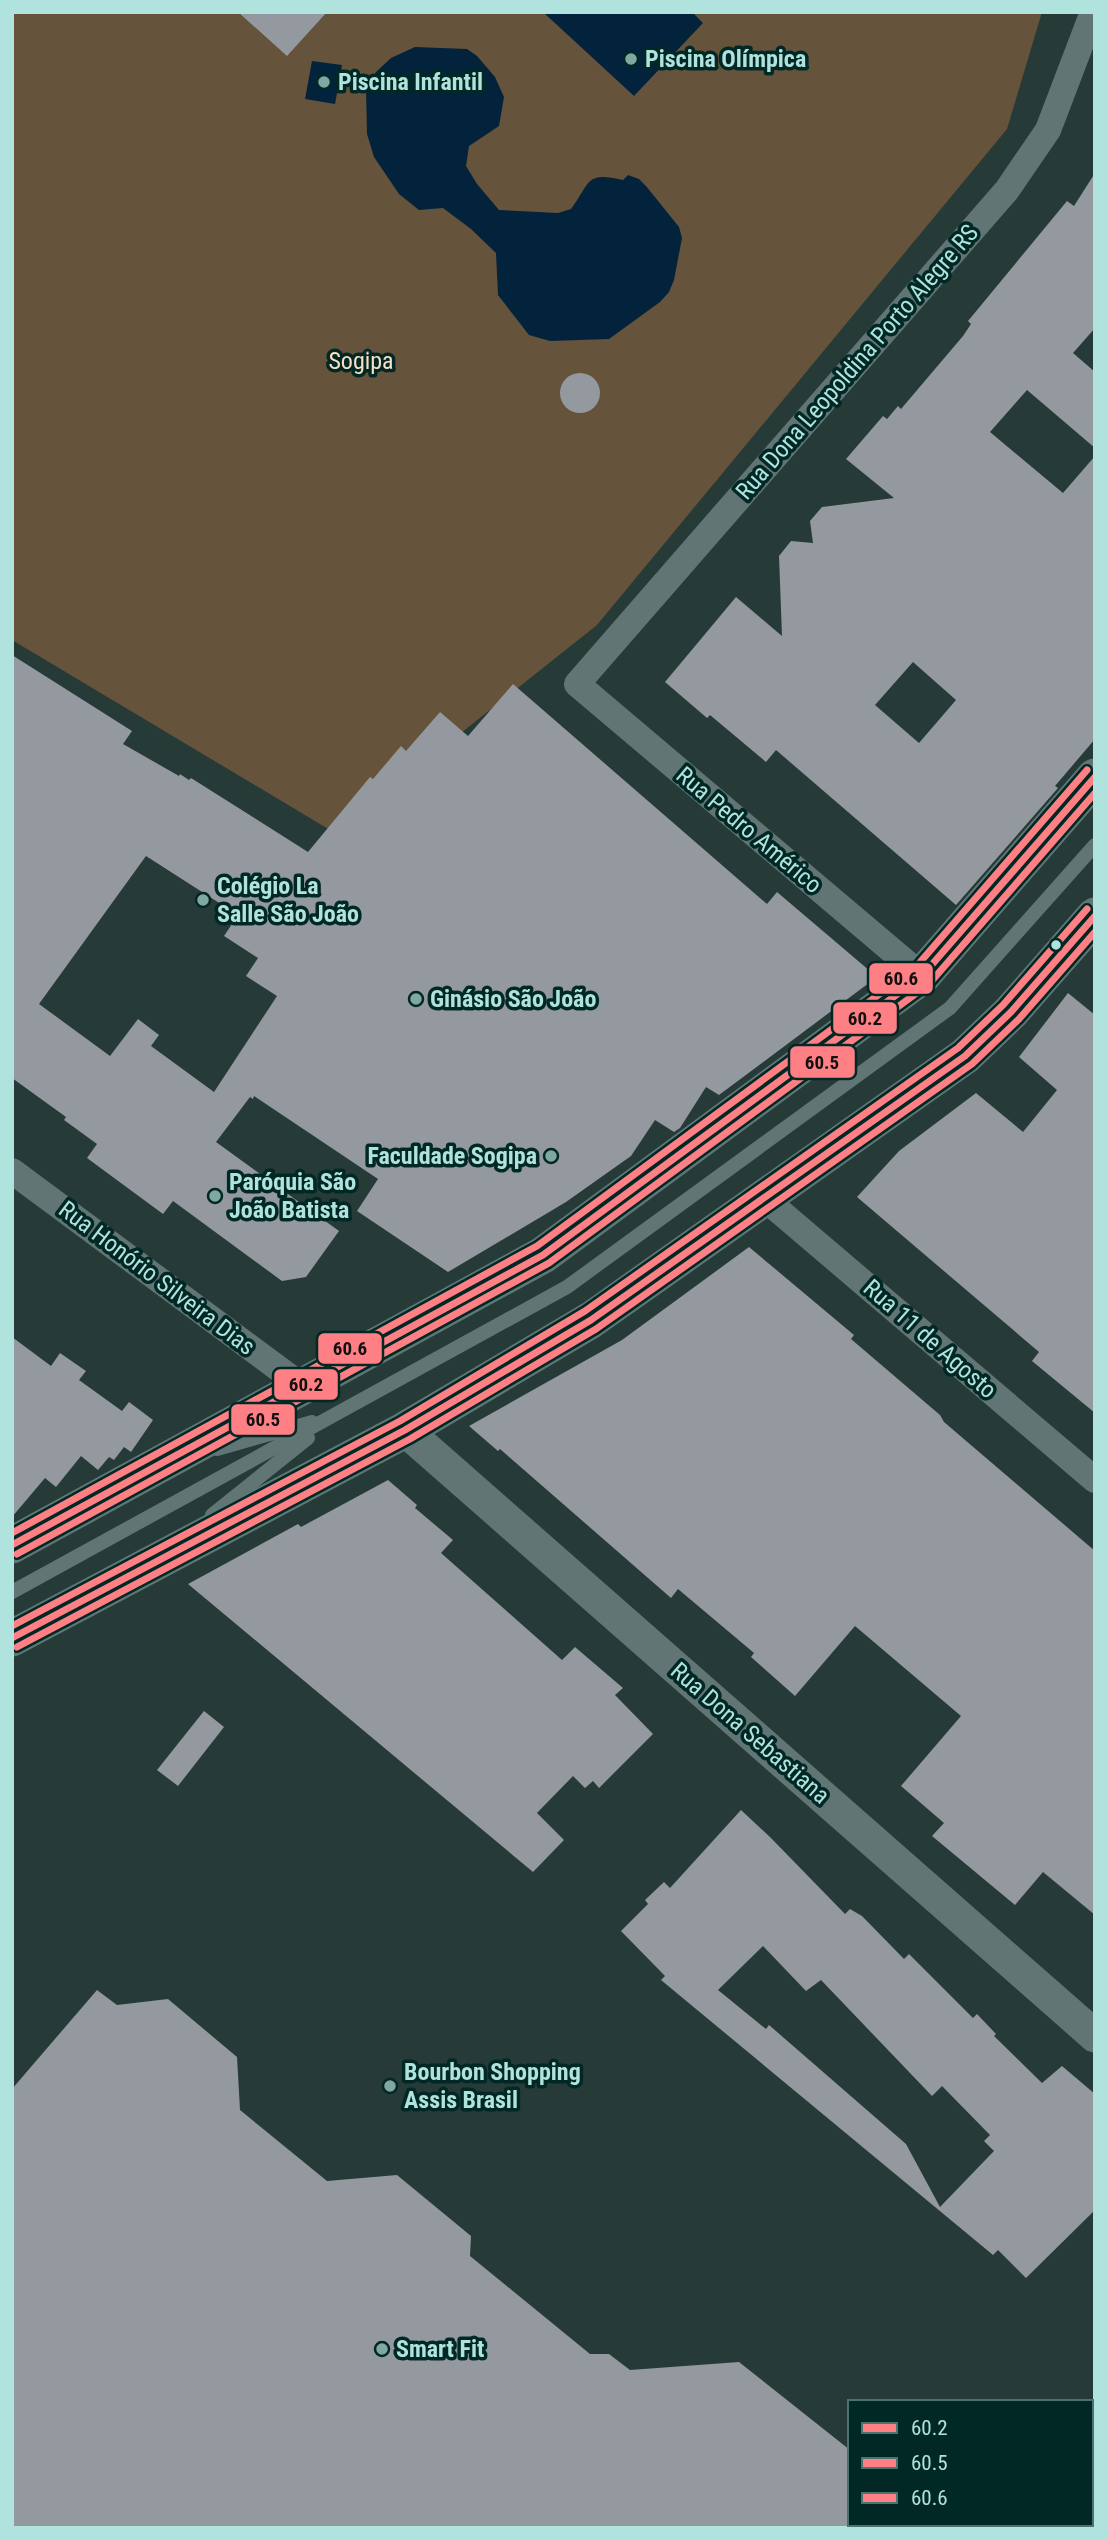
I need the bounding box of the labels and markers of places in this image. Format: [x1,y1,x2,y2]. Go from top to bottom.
place label: Piscina Olímpica [645,45,806,73]
marker: Piscina Olímpica [623,51,639,67]
place label: Piscina Infantil [338,68,483,96]
marker: Piscina Infantil [316,74,332,90]
place label: Colégio La Salle São João [217,872,359,928]
marker: Colégio La Salle São João [195,892,211,908]
unlabelled marker [1049,938,1063,952]
place label: Ginásio São João [430,985,596,1013]
marker: Ginásio São João [408,991,424,1007]
place label: Faculdade Sogipa [367,1142,537,1170]
marker: Faculdade Sogipa [543,1148,559,1164]
place label: Paróquia São João Batista [229,1168,356,1224]
marker: Paróquia São João Batista [207,1188,223,1204]
place label: Bourbon Shopping Assis Brasil [404,2058,581,2114]
marker: Bourbon Shopping Assis Brasil [382,2078,398,2094]
place label: Smart Fit [396,2335,484,2363]
marker: Smart Fit [374,2341,390,2357]

